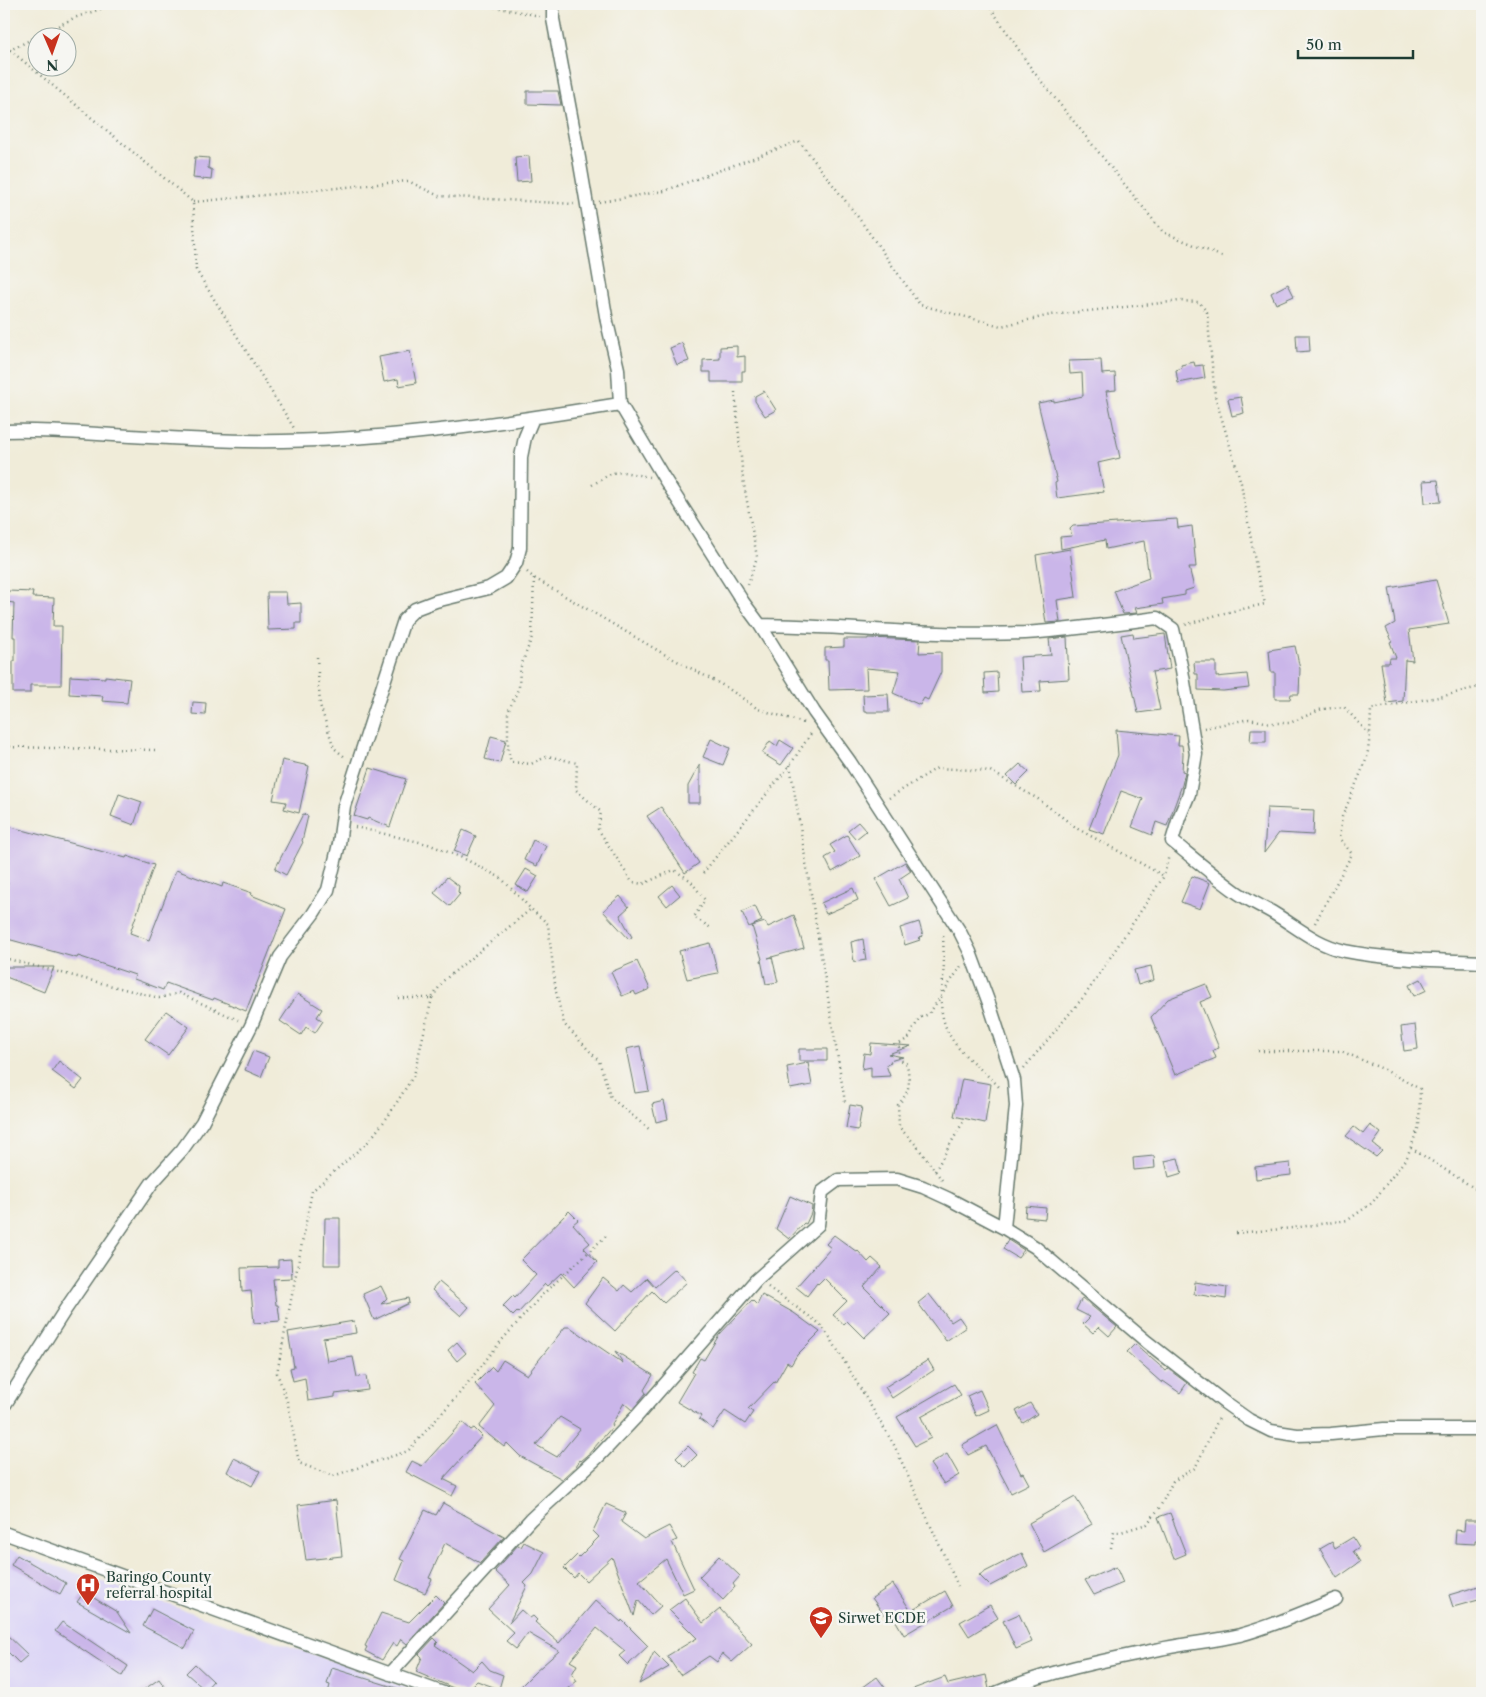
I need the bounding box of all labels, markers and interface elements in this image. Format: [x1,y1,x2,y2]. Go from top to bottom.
north arrow [28,28,78,78]
scale bar [1298,28,1414,60]
text: 50 m [1306,35,1342,54]
text: N [46,56,59,74]
place label: Baringo County referral hospital [106,1568,212,1602]
hospital icon: Baringo County referral hospital [75,1572,101,1606]
school or university icon: Sirwet ECDE [808,1605,834,1639]
place label: Sirwet ECDE [838,1609,926,1627]

